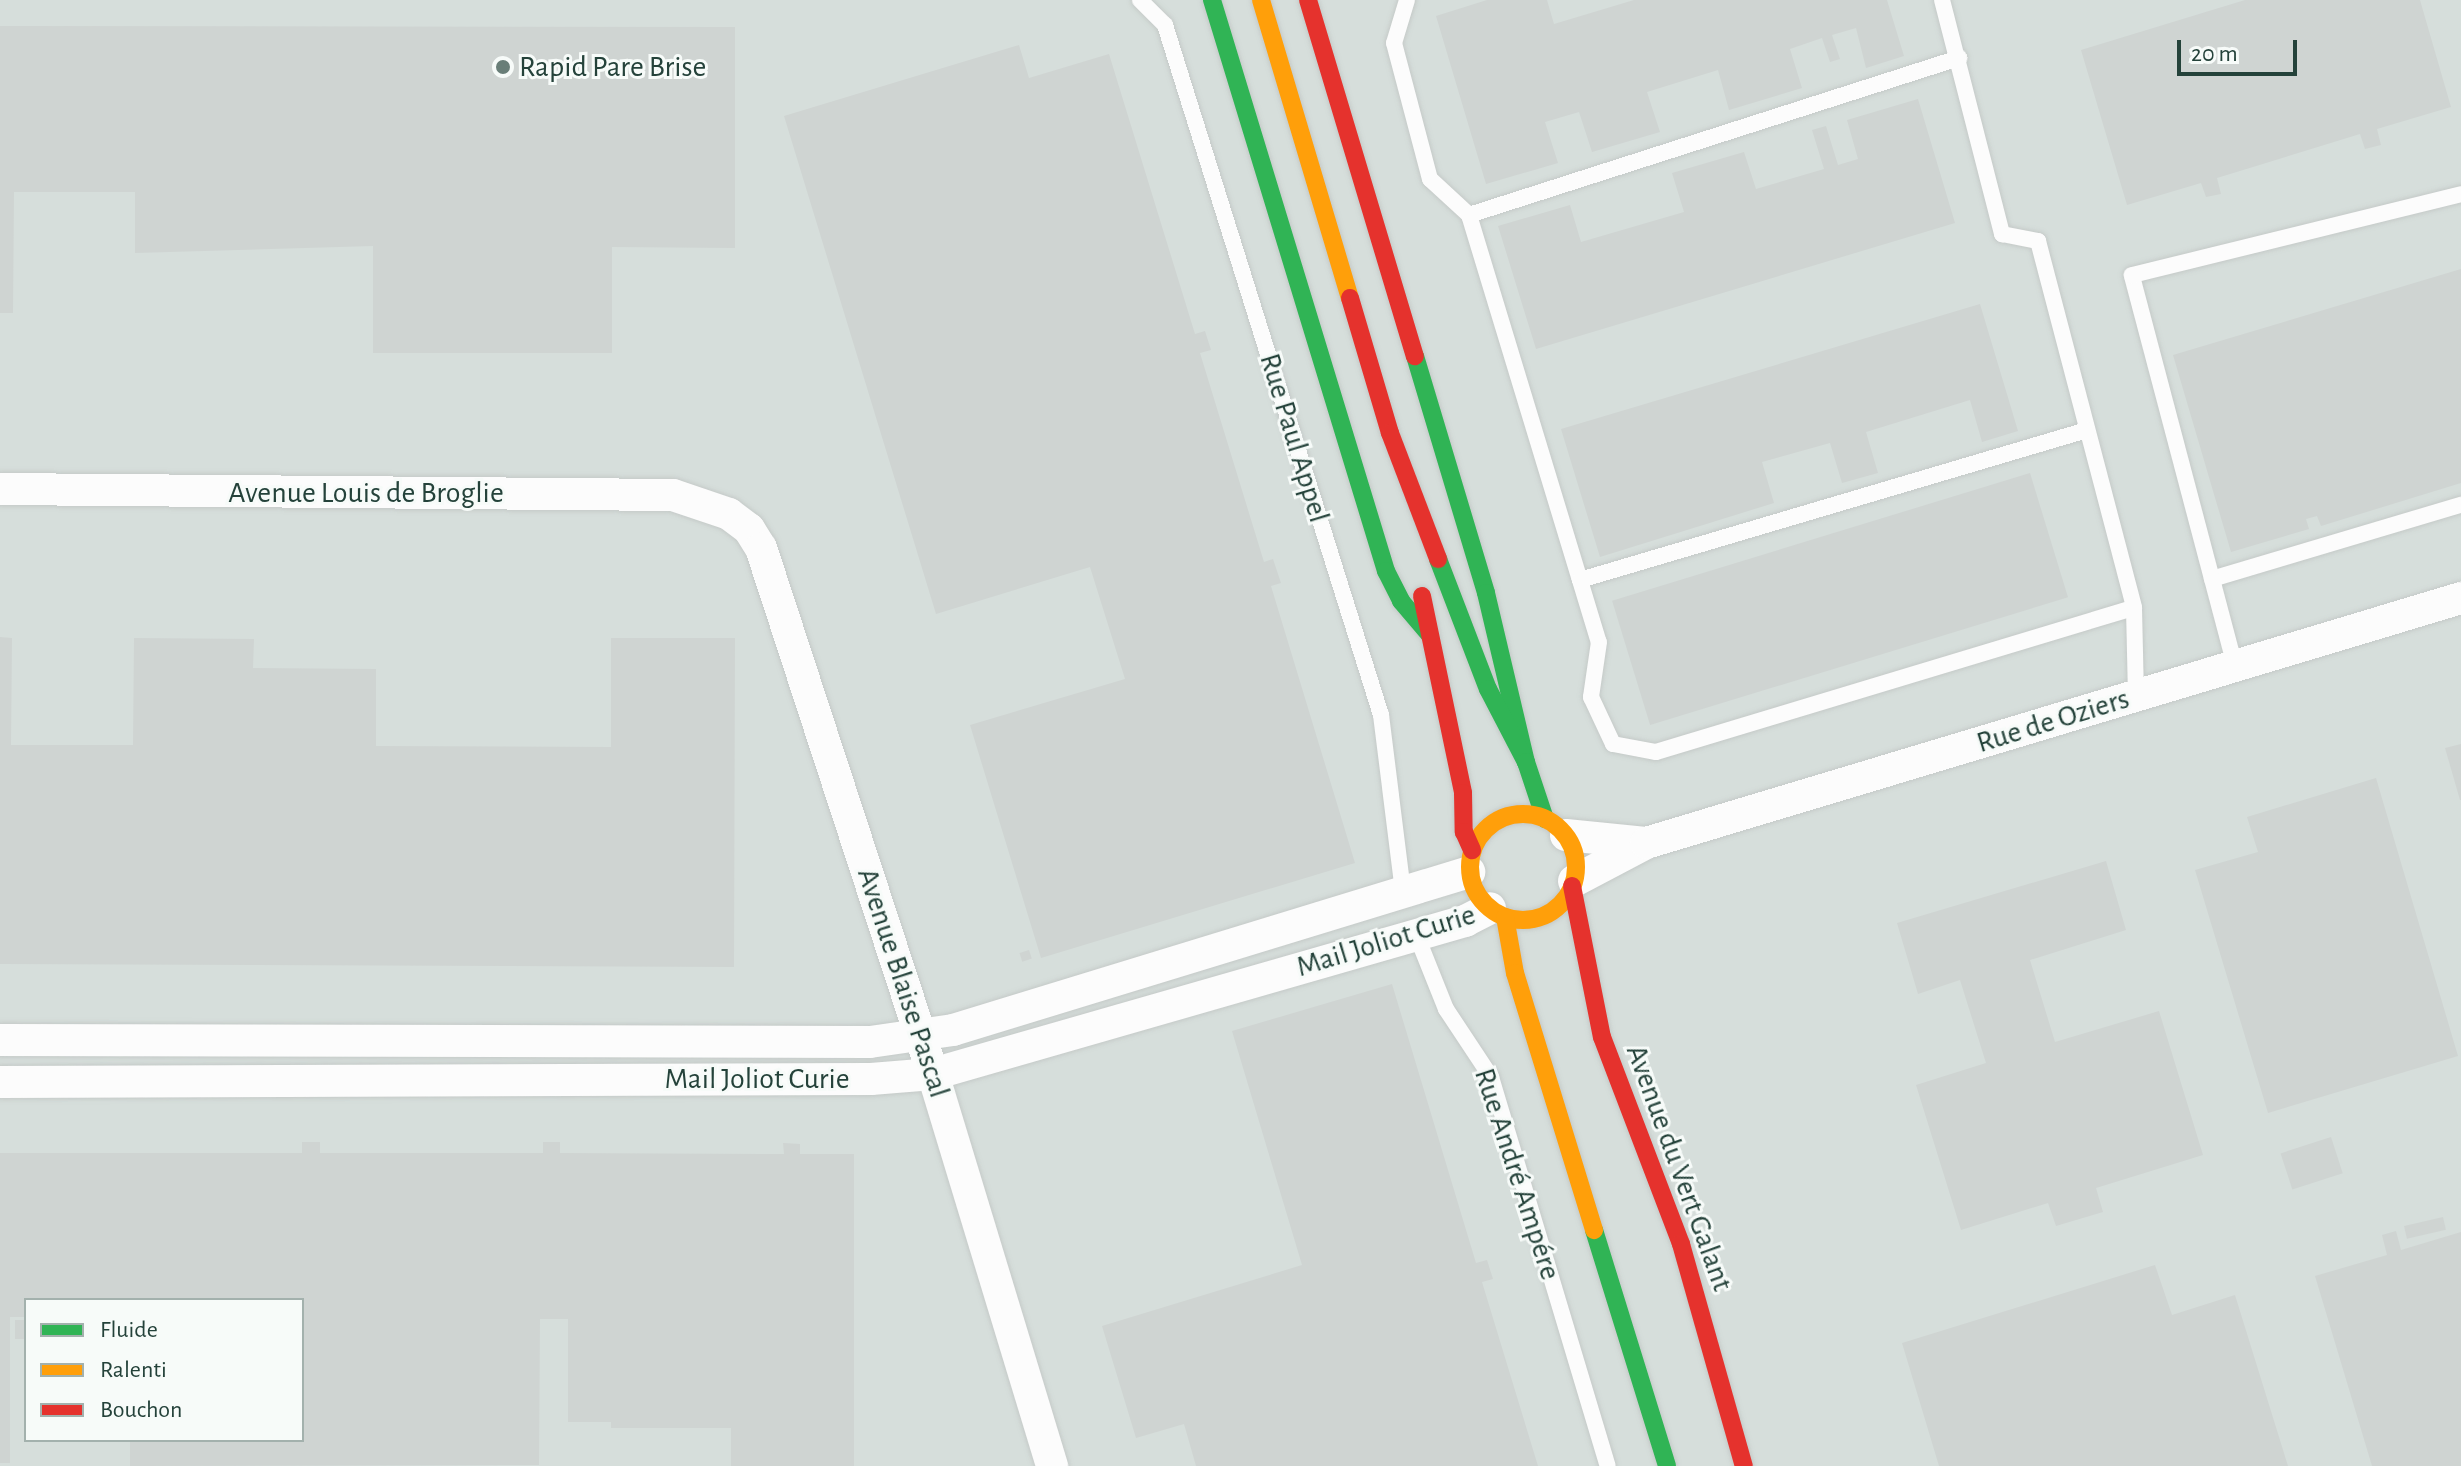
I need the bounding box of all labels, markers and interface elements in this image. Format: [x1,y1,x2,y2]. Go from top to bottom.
scale bar [2181,24,2301,74]
text: 20 m [2191,42,2238,66]
place label: Rapid Pare Brise [519,49,706,85]
marker: Rapid Pare Brise [494,58,512,76]
street label: Rue Paul Appel [1251,349,1337,527]
street label: Avenue Louis de Broglie [228,475,504,511]
street label: Rue de Oziers [1972,681,2134,761]
street label: Avenue Blaise Pascal [849,864,957,1102]
street label: Mail Joliot Curie [1292,897,1480,985]
street label: Avenue du Vert Galant [1618,1040,1740,1296]
street label: Mail Joliot Curie [664,1061,850,1097]
street label: Rue André Ampére [1466,1064,1568,1284]
legend [24,1298,304,1442]
text: Fluide [100,1318,158,1342]
text: Ralenti [100,1358,167,1382]
text: Bouchon [100,1398,182,1422]

